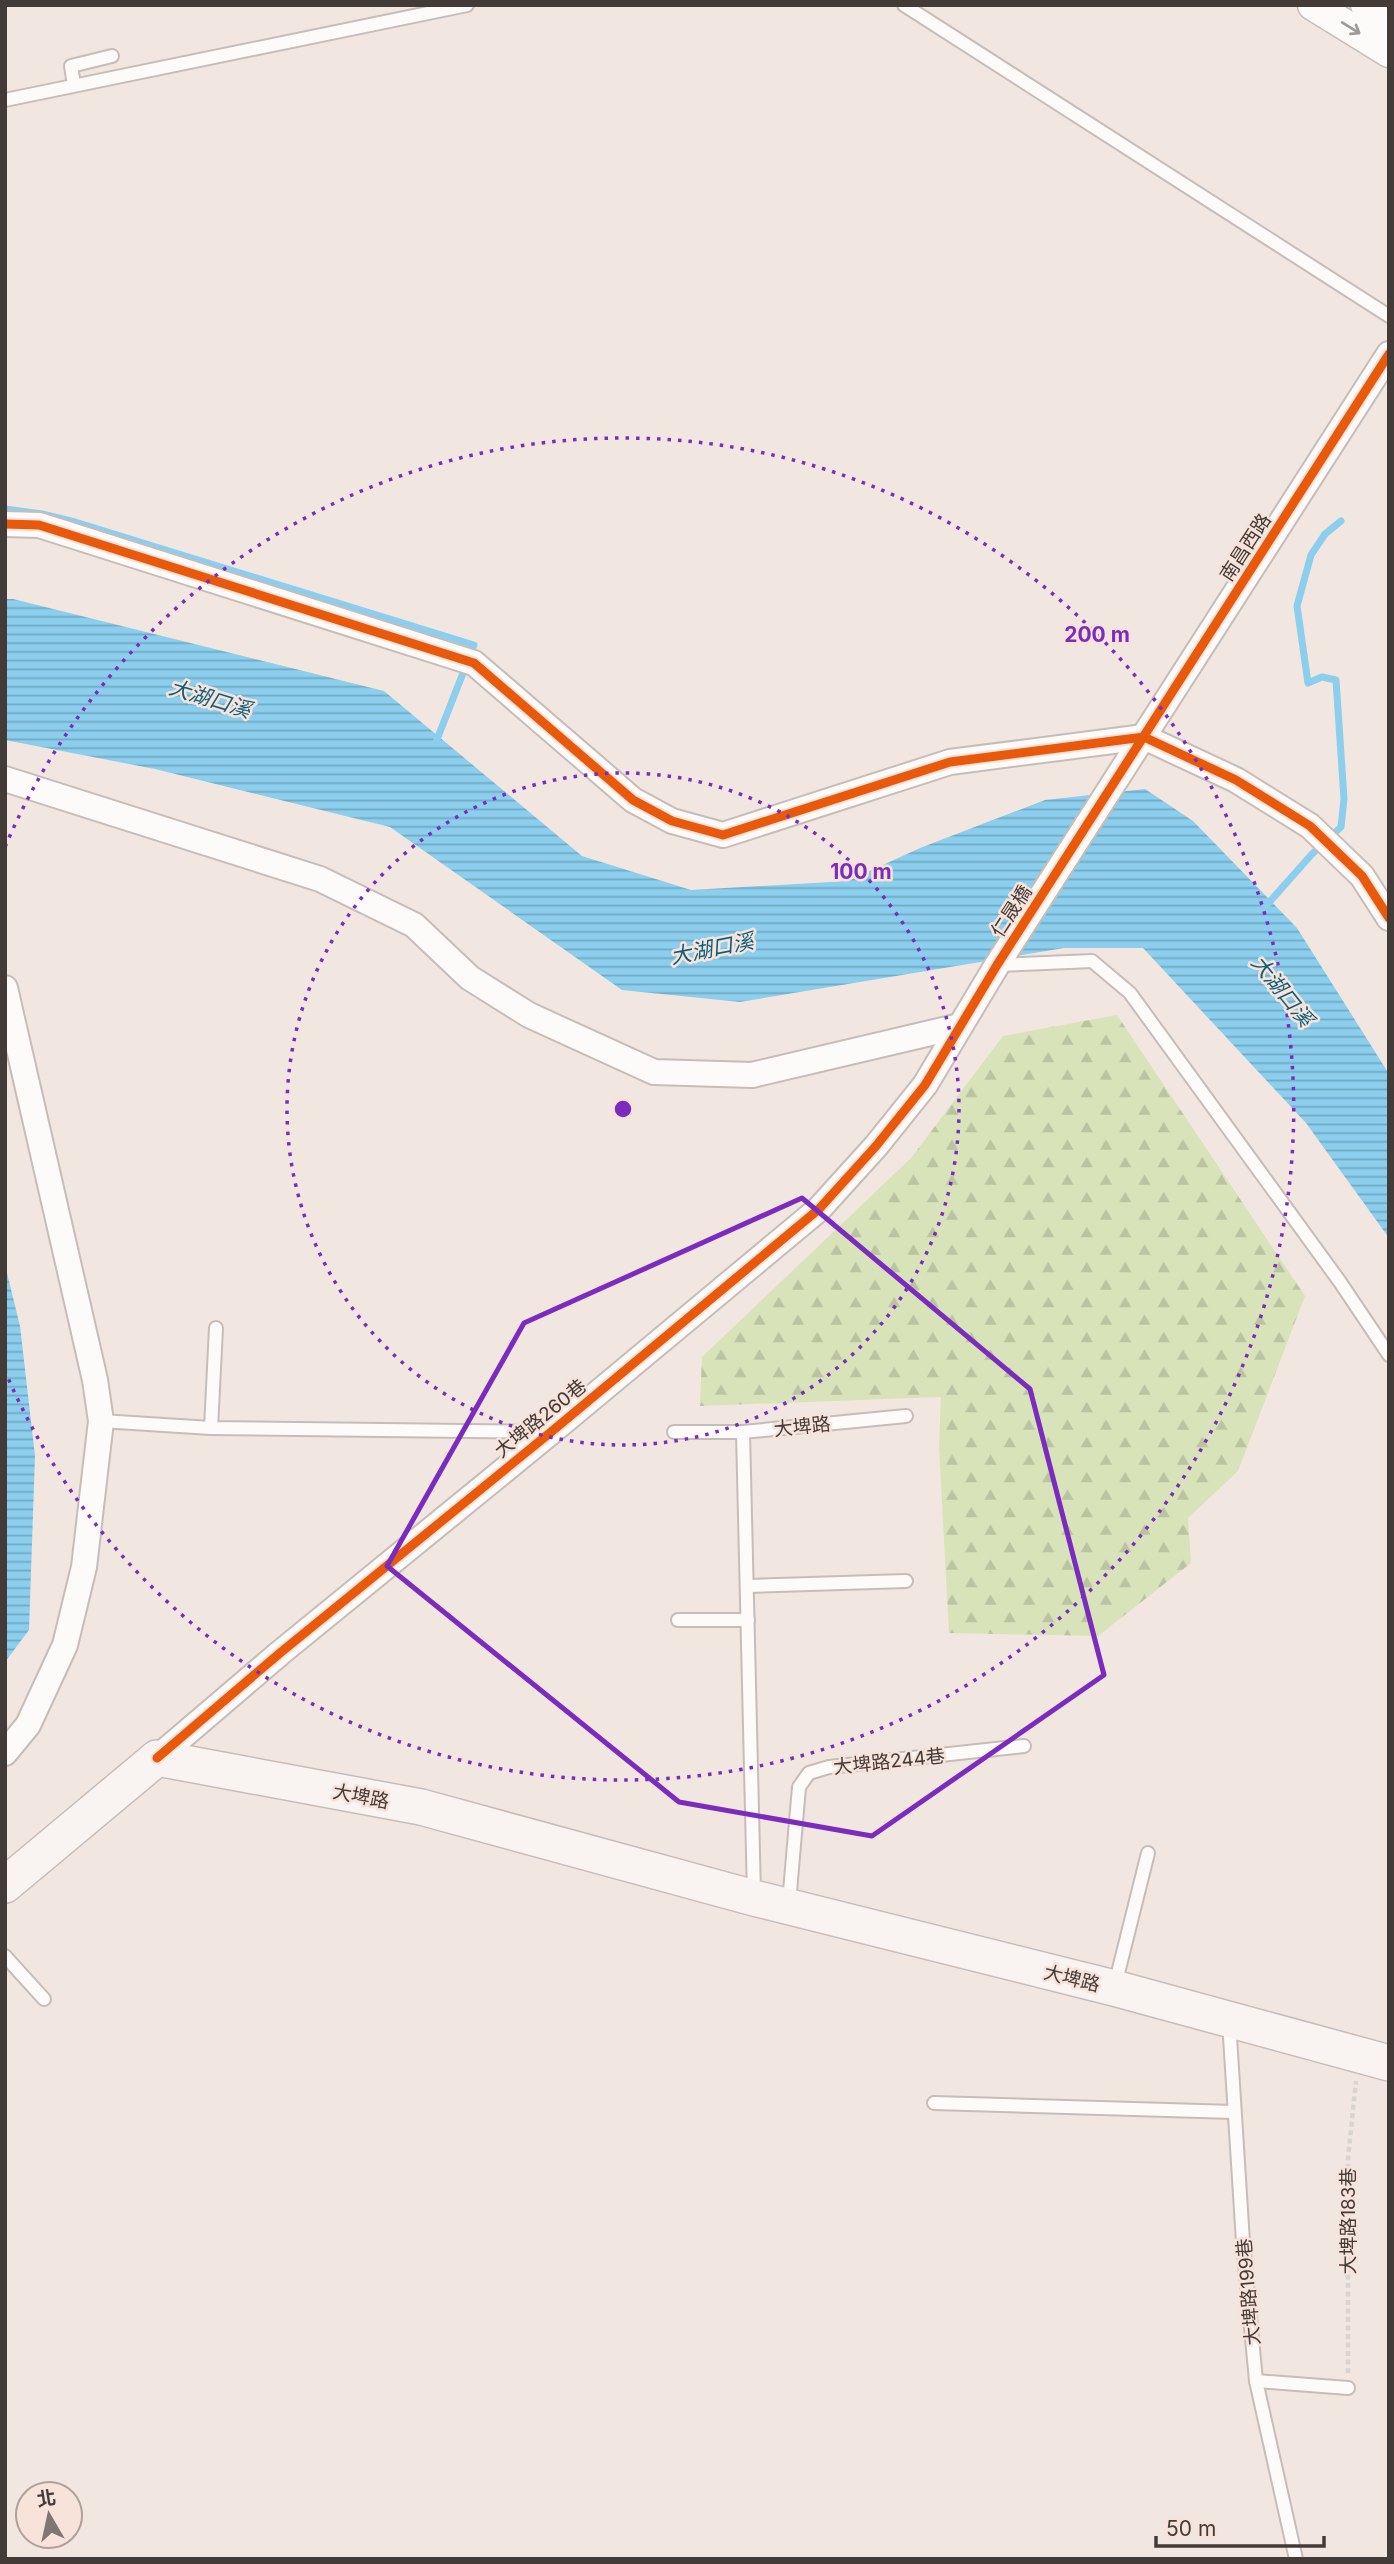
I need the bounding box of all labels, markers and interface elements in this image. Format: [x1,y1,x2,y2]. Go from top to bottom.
one-way arrow [1341,21,1360,36]
street label: 南昌西路 [1215,509,1276,585]
text: 200 m [1064,622,1130,647]
water label: 大湖口溪 [166,674,257,724]
text: 100 m [830,859,892,884]
street label: 仁晟橋 [986,881,1037,941]
water label: 大湖口溪 [668,928,758,969]
water label: 大湖口溪 [1246,950,1320,1034]
centre of rings [611,1097,635,1121]
street label: 大埤路260巷 [490,1374,591,1462]
street label: 大埤路 [772,1412,832,1441]
street label: 大埤路244巷 [832,1744,946,1779]
street label: 大埤路 [331,1780,391,1813]
street label: 大埤路 [1041,1960,1102,1997]
street label: 大埤路183巷 [1337,2167,1360,2275]
street label: 大埤路199巷 [1232,2238,1265,2346]
north arrow [14,2480,84,2550]
text: 北 [35,2486,58,2512]
scale bar [1156,2504,1324,2548]
text: 50 m [1166,2516,1216,2541]

